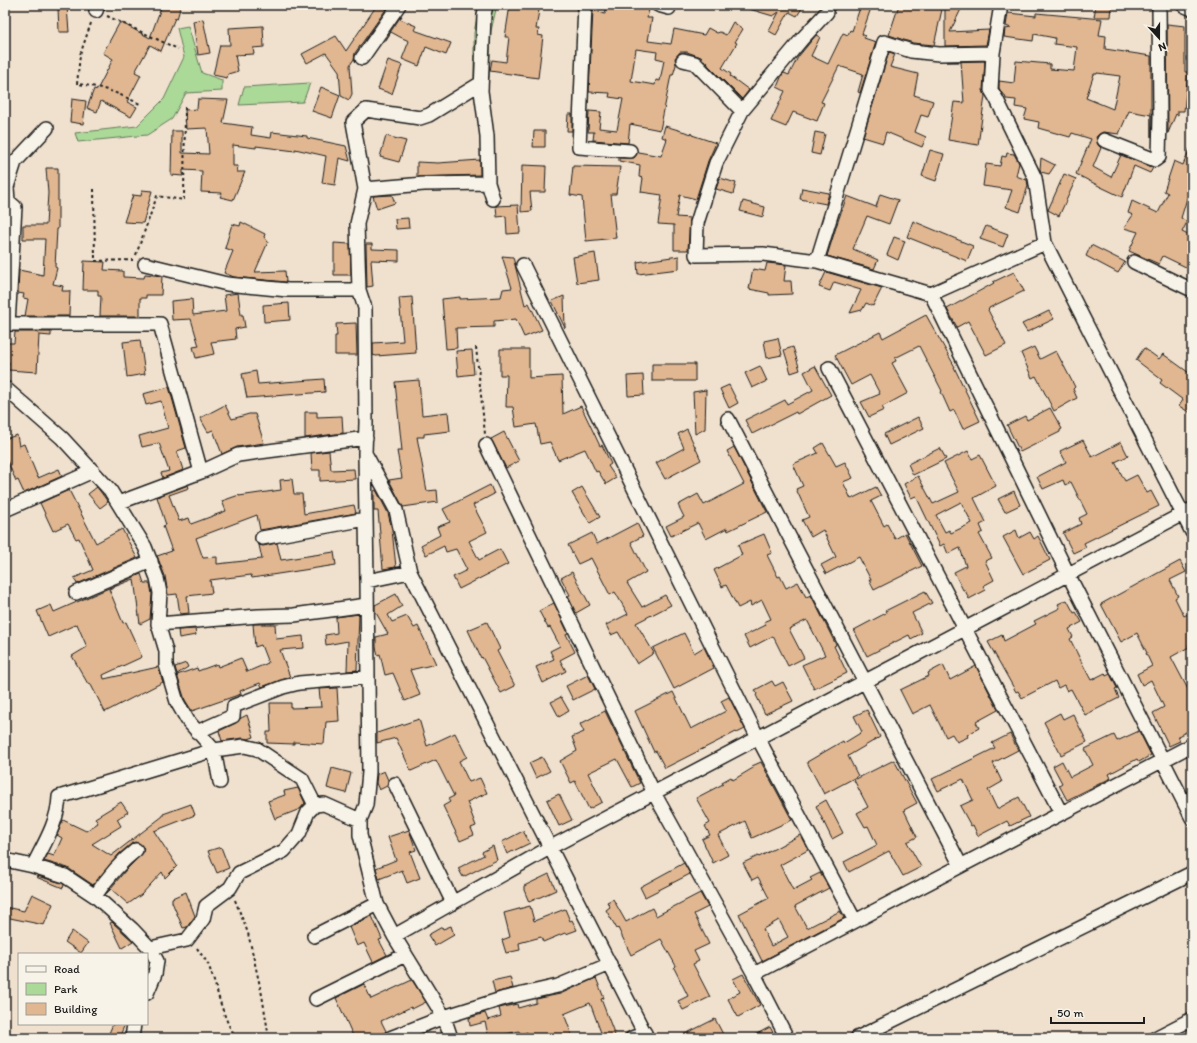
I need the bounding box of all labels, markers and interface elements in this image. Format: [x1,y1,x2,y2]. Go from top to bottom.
north arrow [1139,18,1179,58]
text: N [1157,39,1168,54]
legend [18,953,148,1025]
text: Road [54,962,80,976]
text: Park [54,982,78,996]
scale bar [1051,999,1144,1025]
text: Building [54,1002,98,1016]
text: 50 m [1057,1006,1083,1020]

